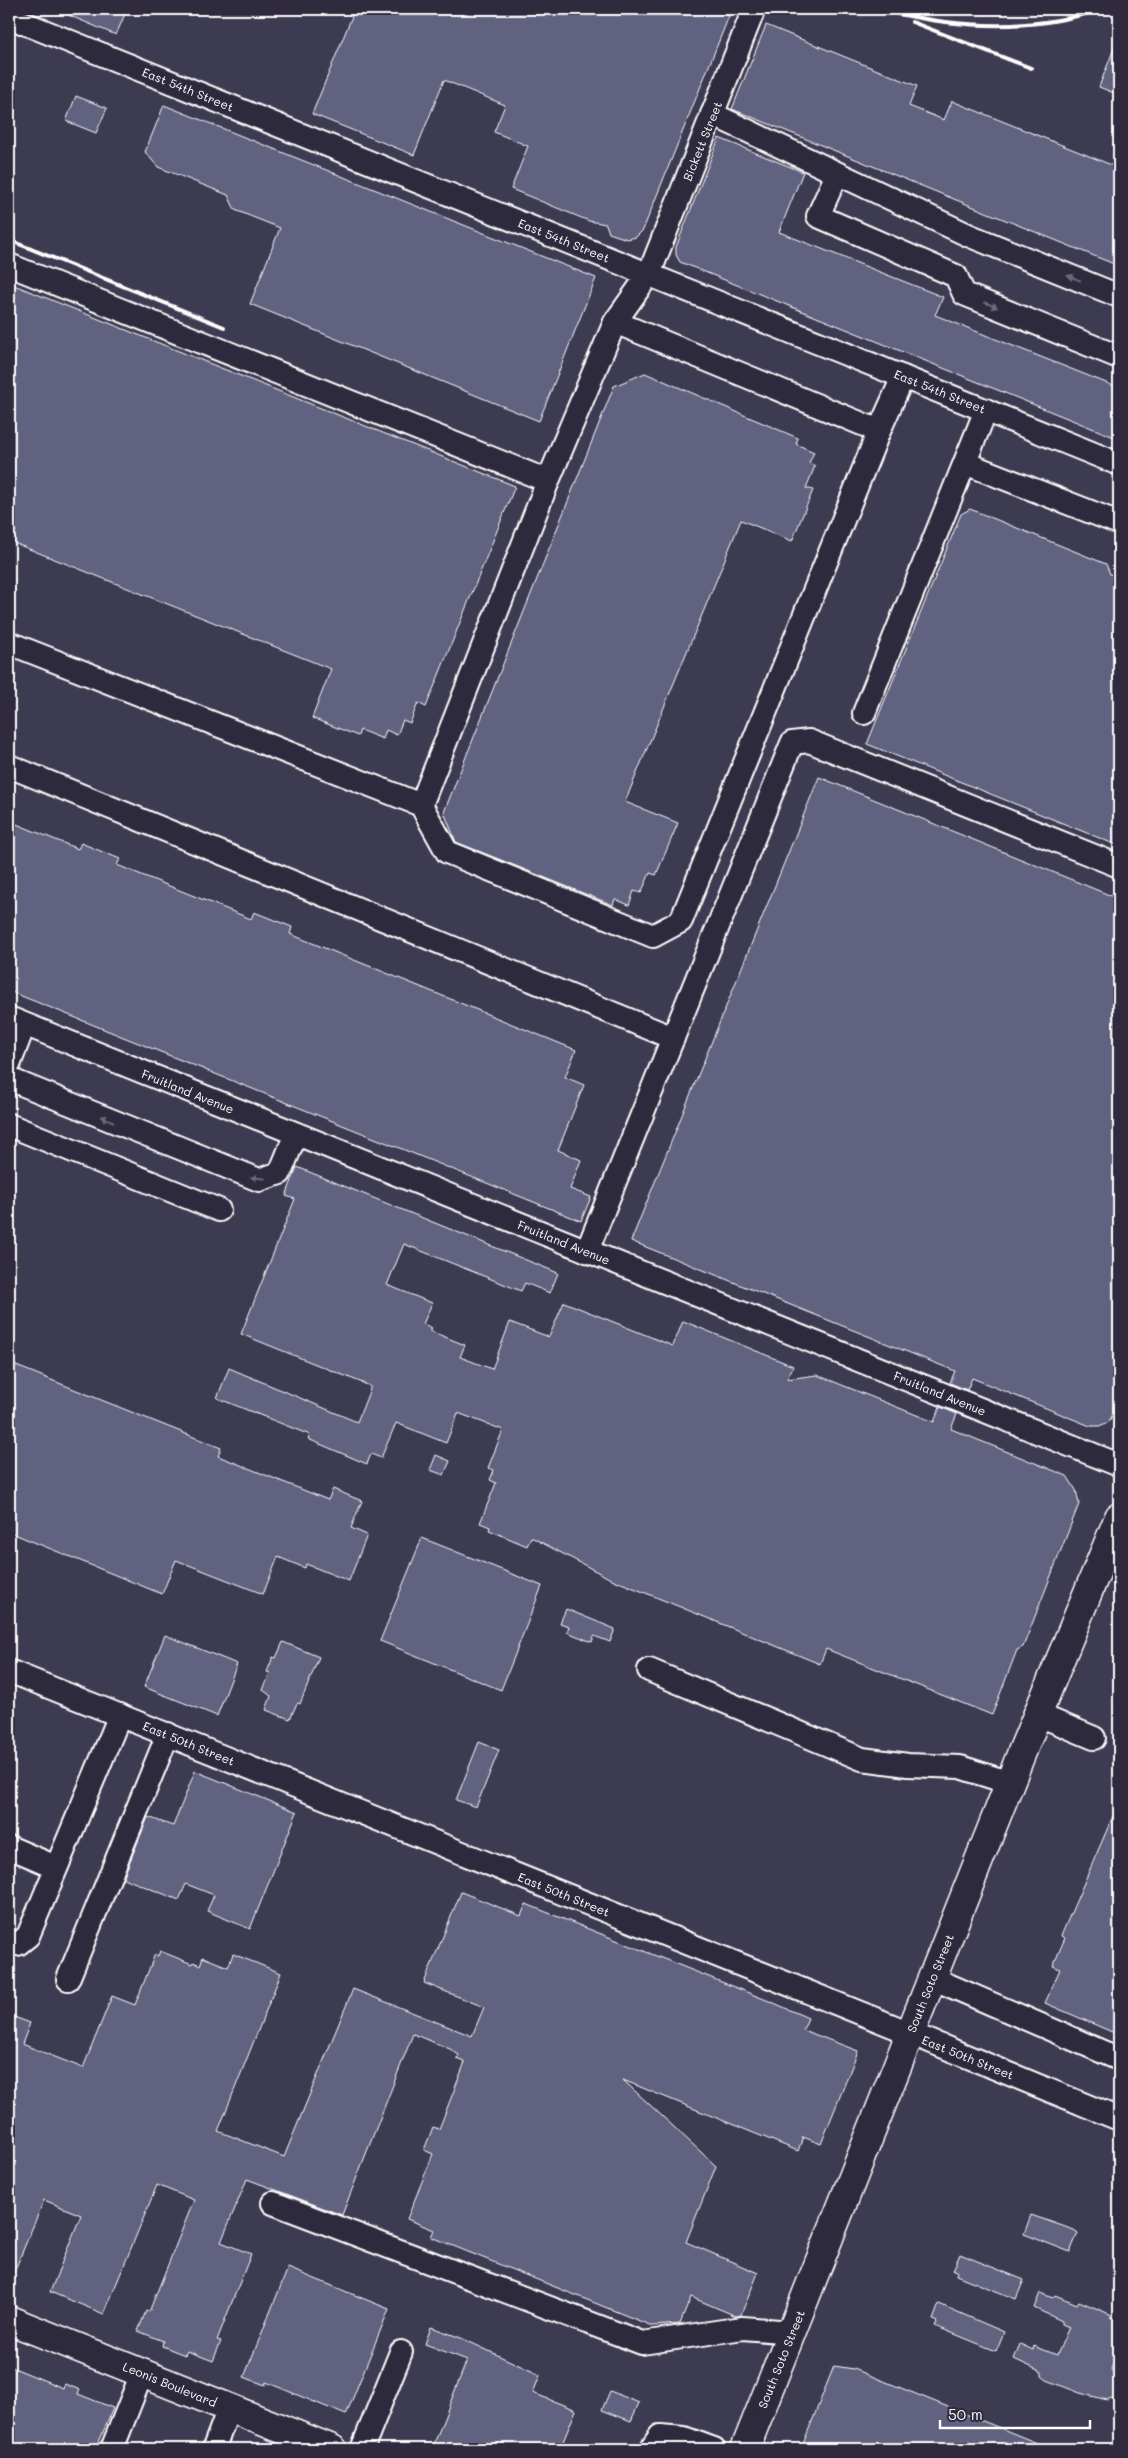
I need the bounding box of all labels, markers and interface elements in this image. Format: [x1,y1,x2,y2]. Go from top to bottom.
street label: East 54th Street [140,63,236,115]
street label: Bickett Street [679,99,725,183]
street label: East 54th Street [516,214,612,266]
one-way arrow [1066,274,1081,282]
one-way arrow [984,301,999,309]
street label: East 54th Street [892,365,988,417]
street label: Fruitland Avenue [139,1065,237,1117]
one-way arrow [100,1115,114,1123]
one-way arrow [249,1174,265,1182]
street label: Fruitland Avenue [515,1216,613,1268]
street label: Fruitland Avenue [891,1367,989,1419]
street label: East 50th Street [141,1717,237,1769]
street label: East 50th Street [516,1868,612,1920]
street label: South Soto Street [903,1931,957,2035]
street label: East 50th Street [920,2031,1016,2083]
street label: South Soto Street [754,2307,808,2411]
street label: Leonis Boulevard [121,2358,220,2410]
scale bar [940,2398,1090,2430]
text: 50 m [948,2404,983,2424]

